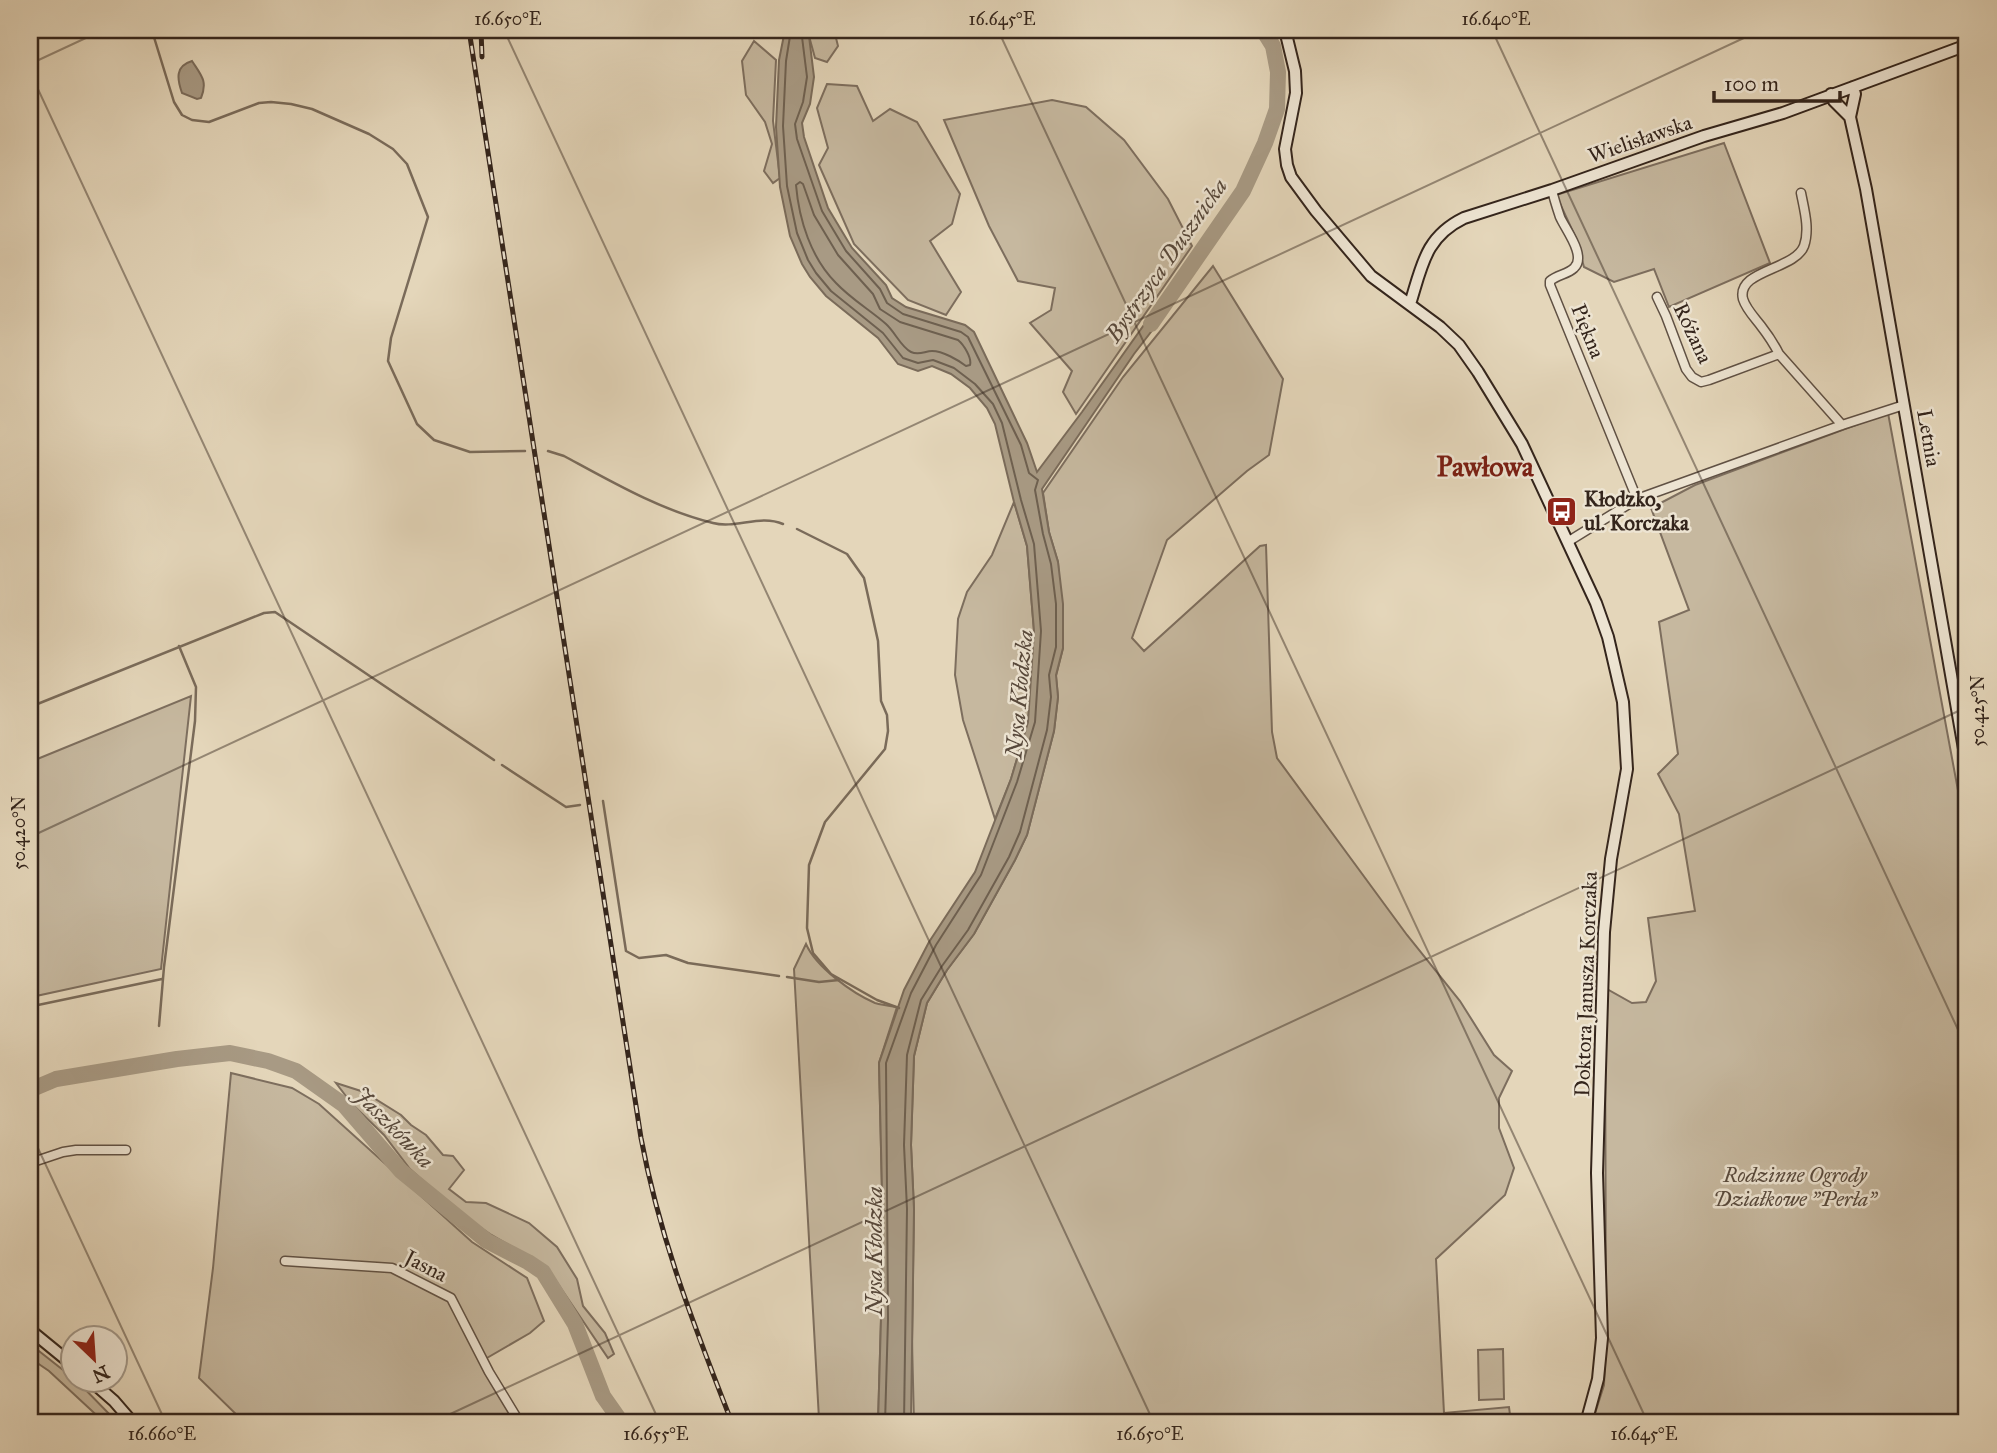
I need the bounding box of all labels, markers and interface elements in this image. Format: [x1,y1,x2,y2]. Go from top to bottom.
text: 16.650°E [474,8,542,30]
text: 16.645°E [968,8,1036,30]
text: 16.640°E [1461,8,1531,30]
scale bar [1714,60,1840,104]
text: 100 m [1724,71,1779,97]
street label: Wielisławska [1585,109,1695,169]
water label: Bystrzyca Dusznicka [1098,173,1233,348]
street label: Różana [1668,298,1718,368]
street label: Piękna [1565,300,1611,362]
street label: Letnia [1911,407,1947,469]
district label: Pawłowa [1436,449,1535,484]
place label: Kłodzko, ul. Korczaka [1583,486,1690,536]
bus stop icon: Kłodzko, ul. Korczaka [1544,494,1578,528]
water label: Nysa Kłodzka [999,628,1039,762]
text: 50.425°N [1967,675,1989,747]
text: 50.420°N [8,796,30,870]
street label: Doktora Janusza Korczaka [1569,871,1603,1097]
water label: Jaszkówka [346,1078,440,1174]
park label: Rodzinne Ogrody Działkowe "Perła" [1713,1162,1878,1212]
water label: Nysa Kłodzka [860,1186,888,1318]
street label: Jasna [398,1243,452,1288]
north arrow [60,1324,130,1394]
text: N [89,1360,113,1388]
text: 16.660°E [128,1423,196,1445]
text: 16.655°E [623,1423,689,1445]
text: 16.650°E [1116,1423,1184,1445]
text: 16.645°E [1610,1423,1678,1445]

